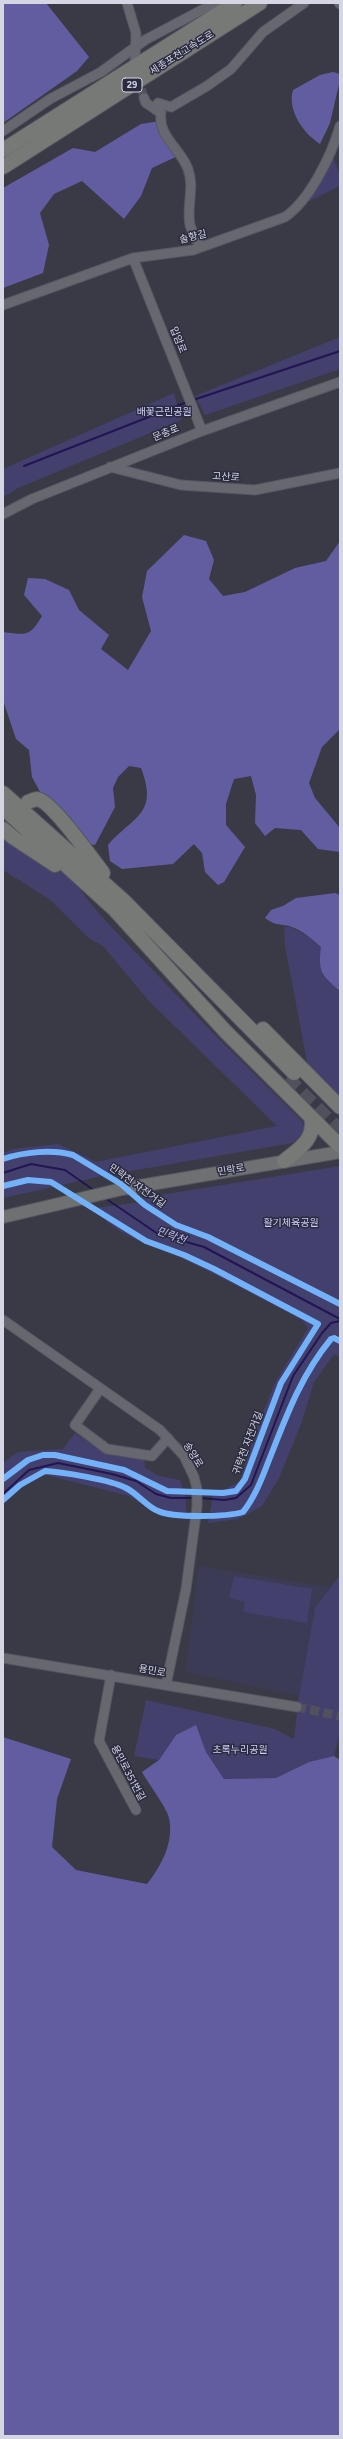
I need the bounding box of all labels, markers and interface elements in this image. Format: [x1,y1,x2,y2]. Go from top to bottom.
street label: 세종포천고속도로 [148,28,216,78]
road number: 29 [122,78,142,92]
street label: 솔향길 [178,228,208,246]
street label: 입암로 [167,325,189,355]
park label: 배꽃근린공원 [136,406,192,418]
street label: 문충로 [151,422,181,444]
street label: 고산로 [212,470,240,484]
street label: 민락천 자전거길 [106,1161,168,1211]
street label: 민락로 [216,1162,246,1178]
park label: 활기체육공원 [263,1217,319,1229]
water label: 민락천 [154,1225,188,1247]
street label: 귀락천 자전거길 [230,1410,266,1476]
street label: 송양로 [181,1440,205,1470]
street label: 용민로 [137,1662,167,1680]
street label: 용민로351번길 [108,1743,148,1803]
park label: 초록누리공원 [212,1744,268,1756]

